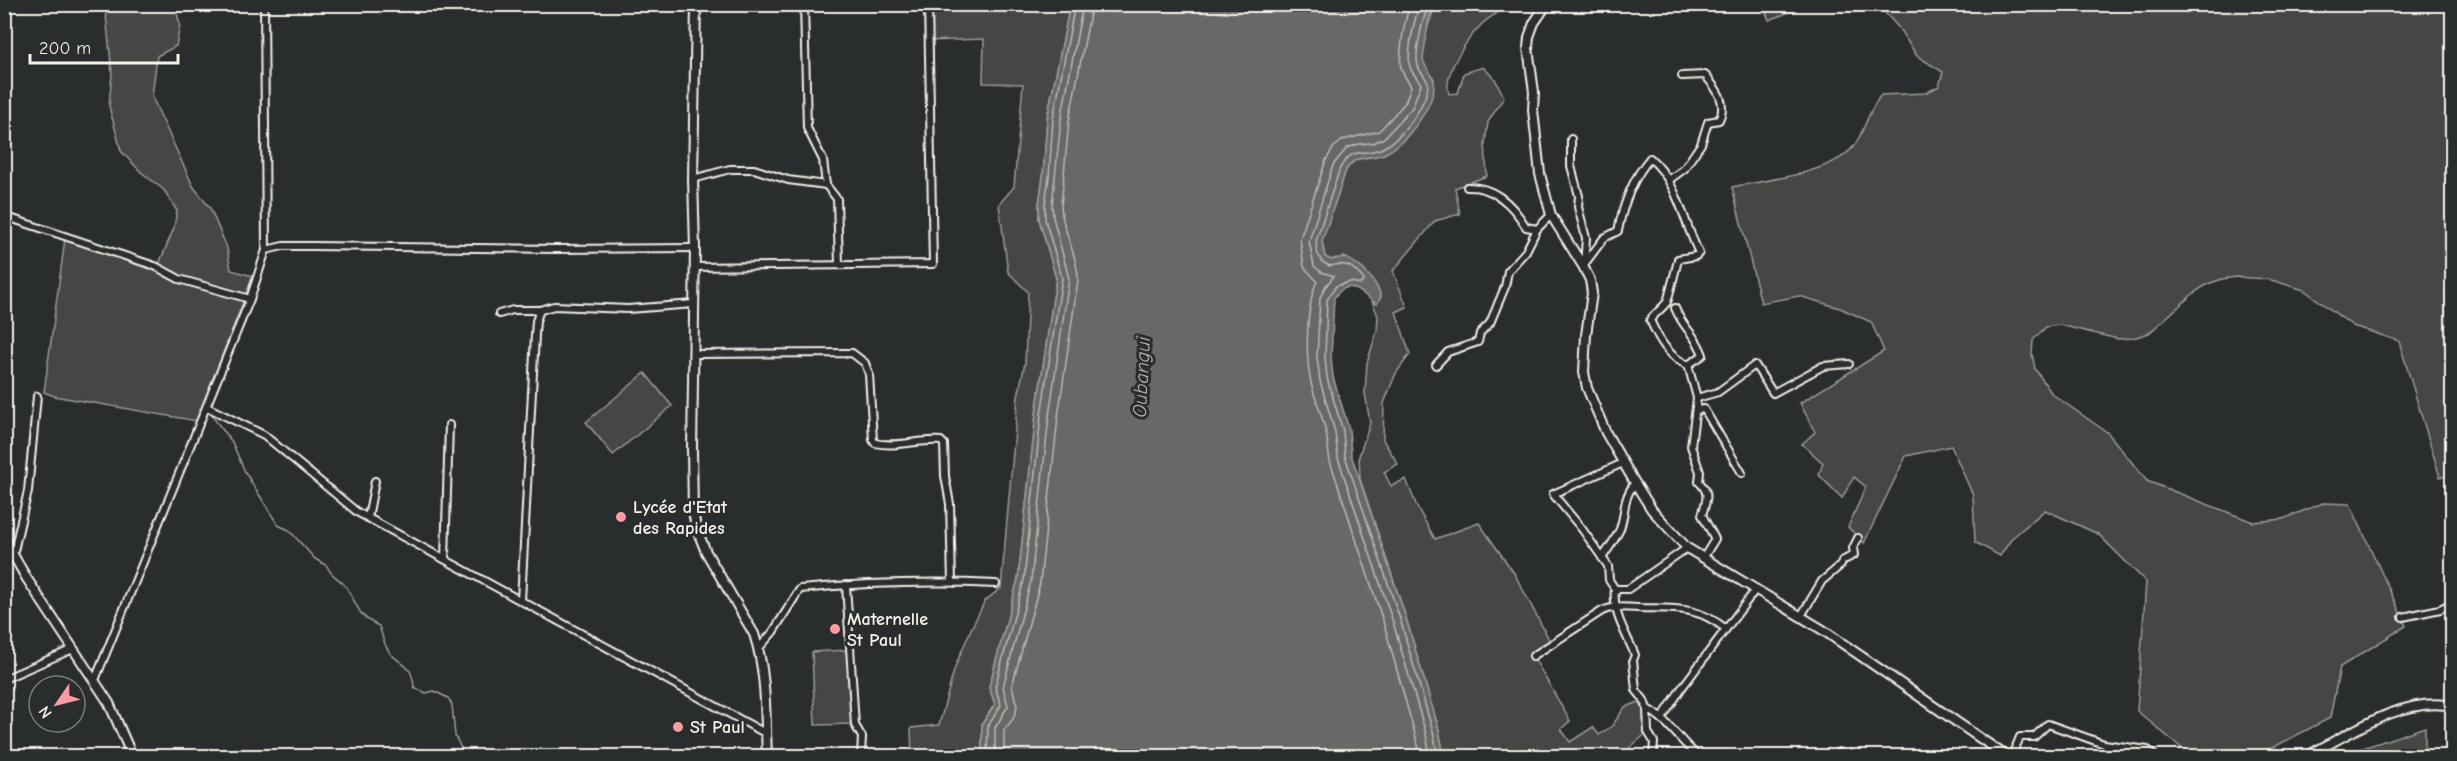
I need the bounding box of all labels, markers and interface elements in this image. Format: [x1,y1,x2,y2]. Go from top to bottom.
scale bar [30,27,178,65]
text: 200 m [39,38,91,59]
water label: Oubangui [1128,336,1155,418]
place label: Lycée d'Etat des Rapides [633,497,728,539]
marker: Lycée d'Etat des Rapides [614,510,628,524]
place label: Maternelle St Paul [847,609,928,651]
marker: Maternelle St Paul [828,622,842,636]
north arrow [27,674,87,734]
text: N [35,703,56,721]
place label: St Paul [690,717,745,738]
marker: St Paul [671,720,685,734]

